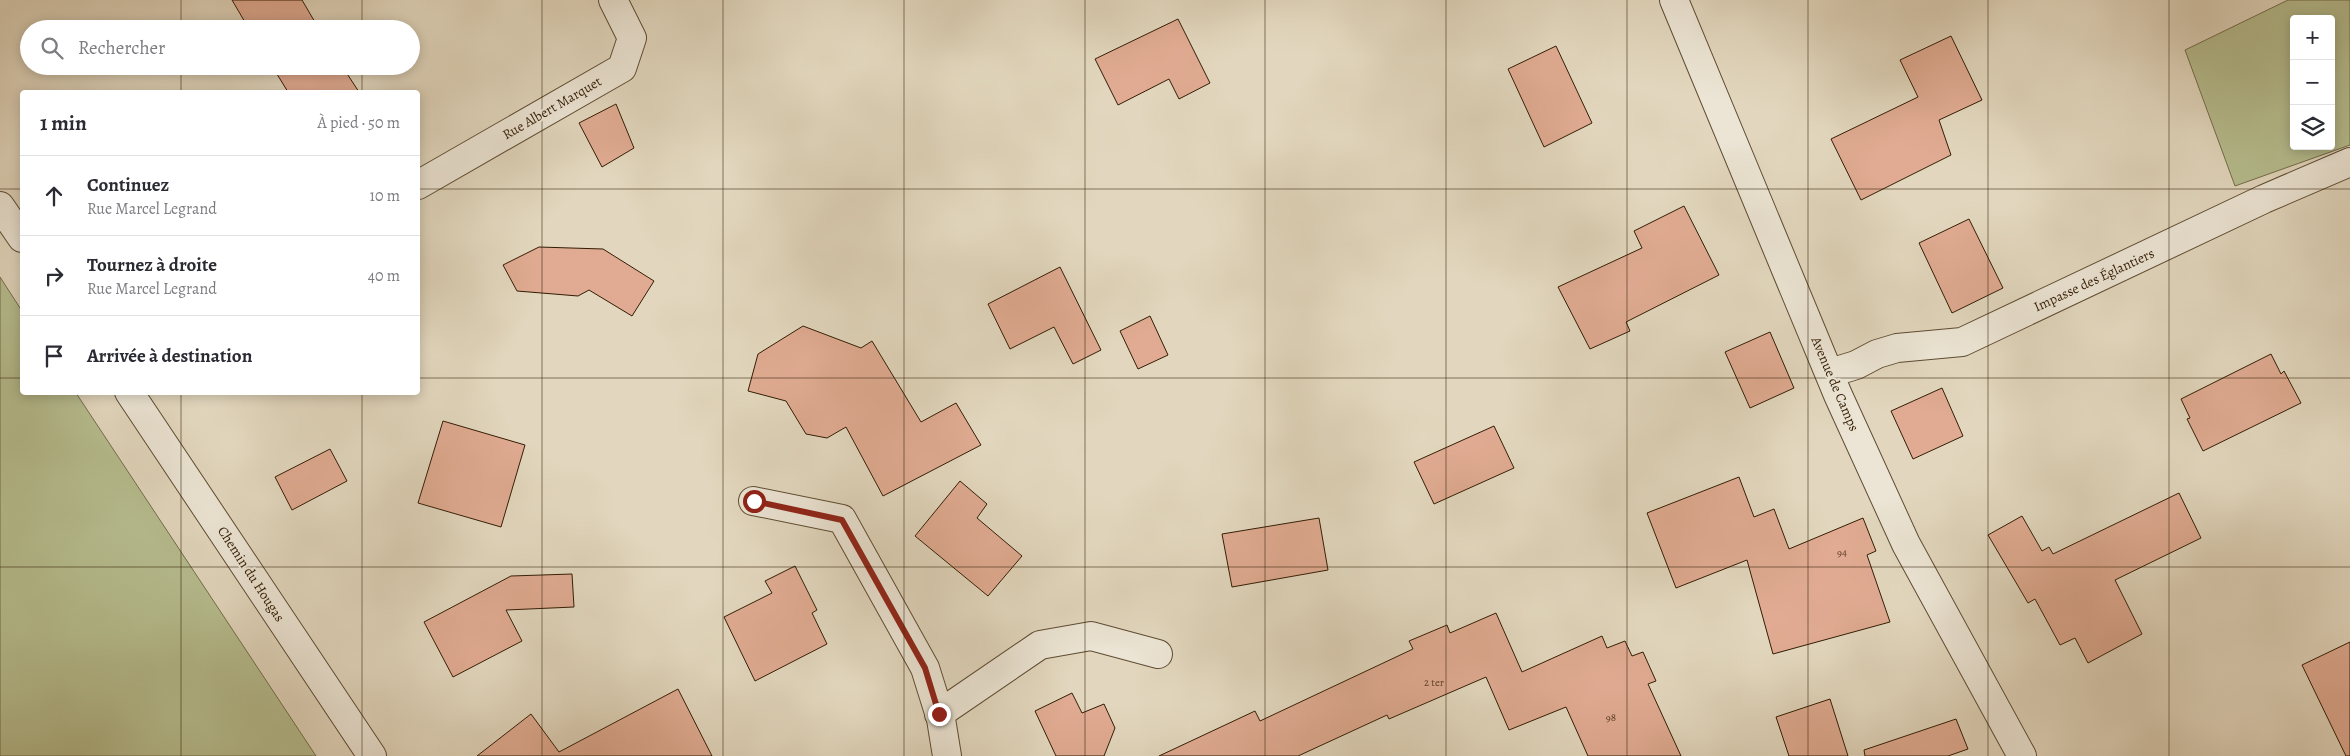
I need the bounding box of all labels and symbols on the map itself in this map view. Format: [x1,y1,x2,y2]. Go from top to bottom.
street label: Rue Albert Marquet [499,72,605,144]
street label: Impasse des Églantiers [2031,244,2157,316]
street label: Avenue de Camps [1806,333,1863,434]
route start [743,490,766,513]
street label: Chemin du Hougas [213,523,289,625]
house number: 94 [1837,545,1847,560]
house number: 2 ter [1424,675,1444,690]
route end [928,703,951,726]
house number: 98 [1606,710,1616,725]

